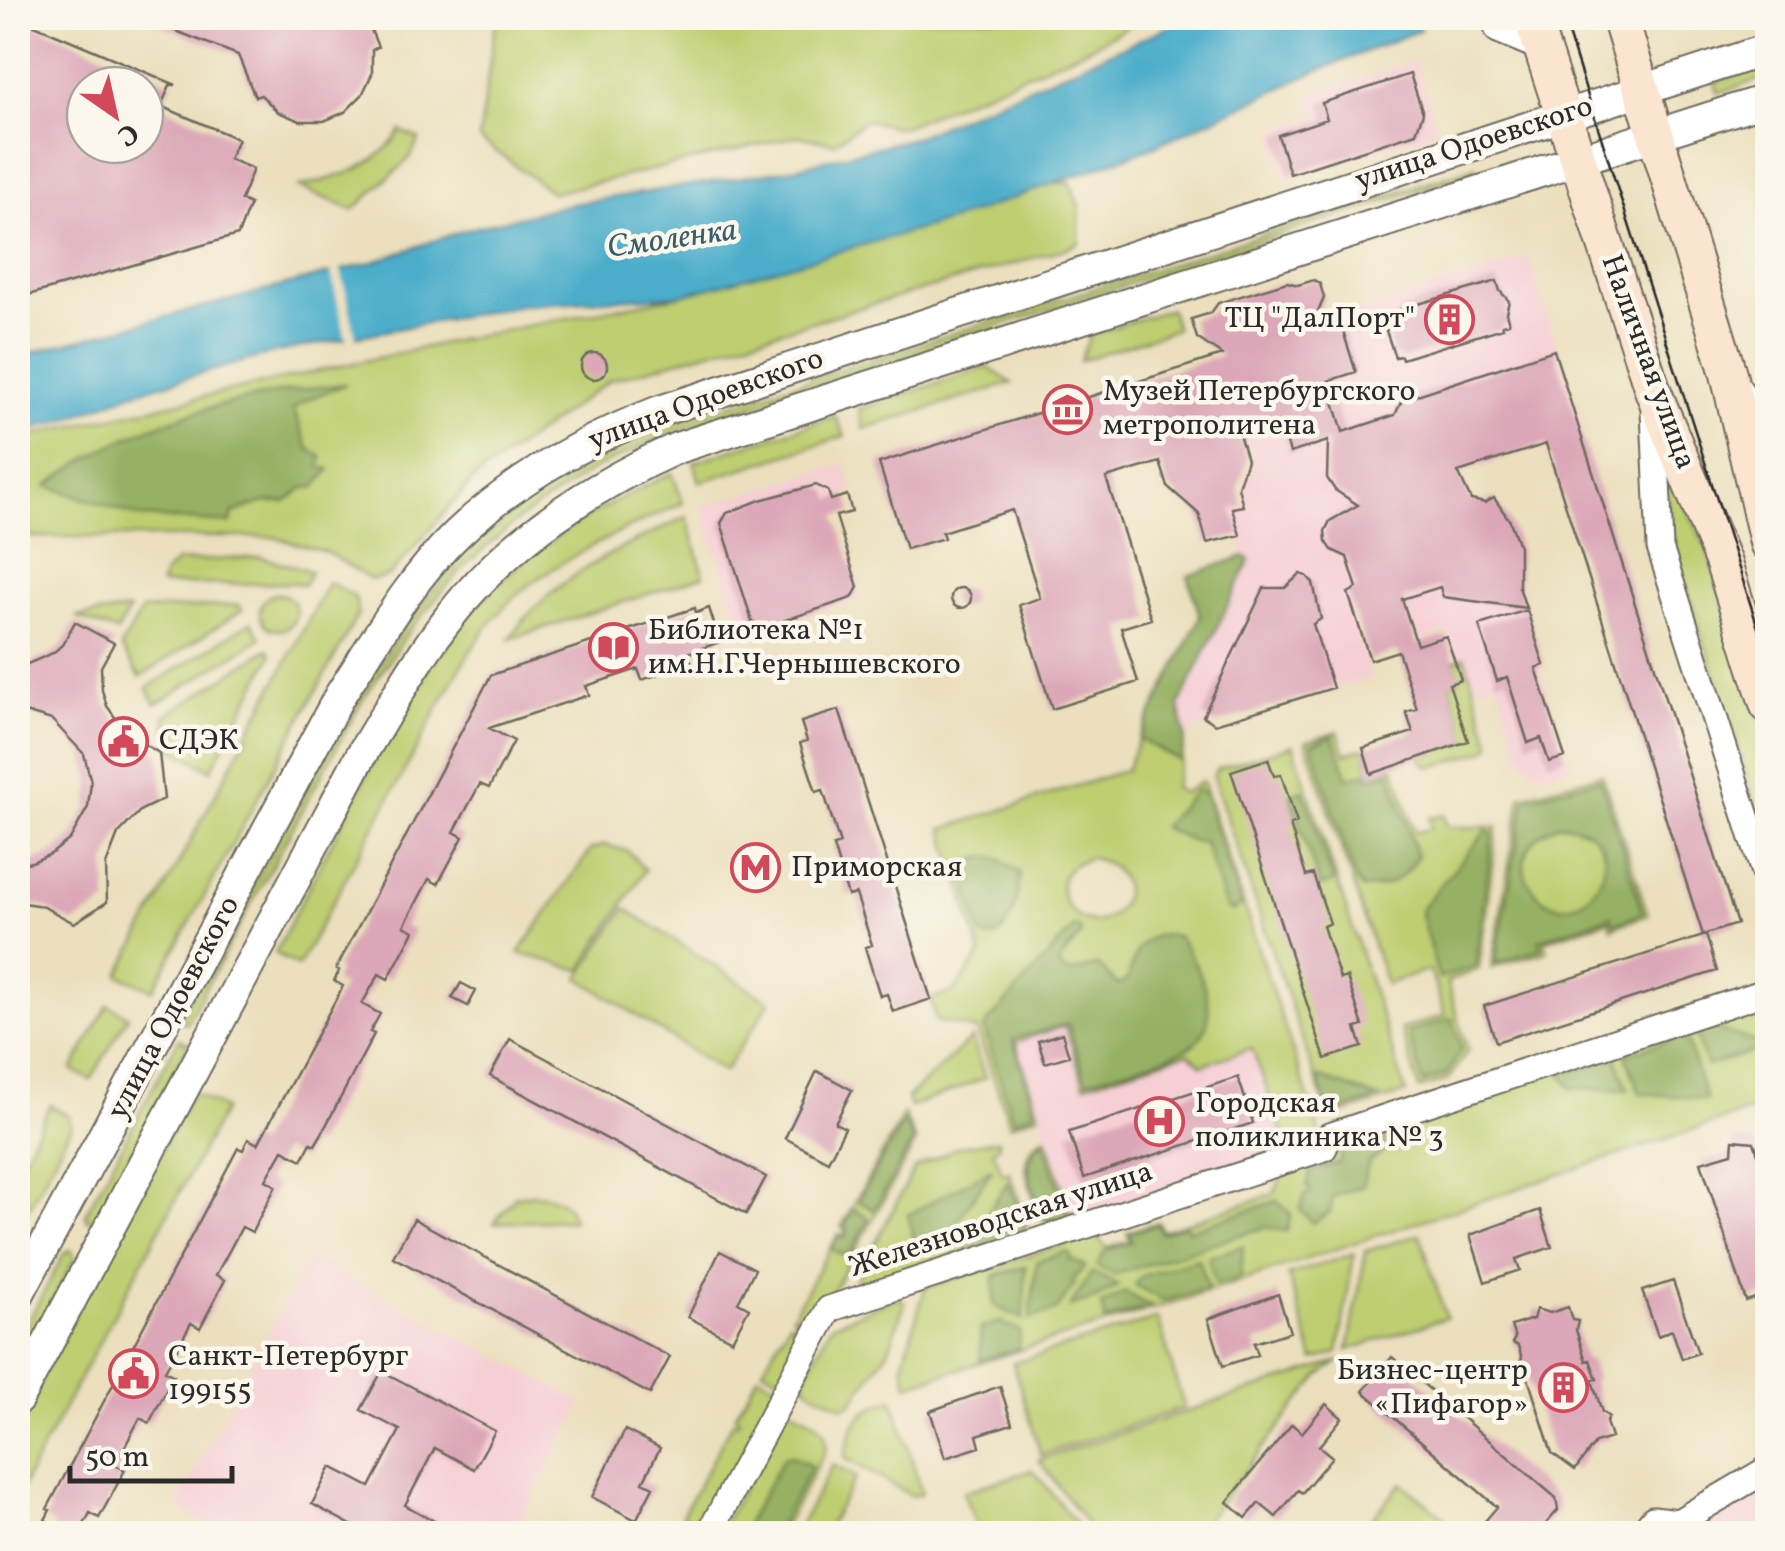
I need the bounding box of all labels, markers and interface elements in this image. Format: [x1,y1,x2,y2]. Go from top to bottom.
north arrow [65,65,165,165]
street label: улица Одоевского [1350,86,1598,202]
text: С [109,112,146,155]
water label: Смоленка [604,209,740,271]
street label: Наличная улица [1590,249,1706,475]
building icon: ТЦ "ДалПорт" [1424,293,1476,345]
place label: ТЦ "ДалПорт" [1225,298,1415,340]
street label: улица Одоевского [583,338,829,462]
place label: Музей Петербургского метрополитена [1103,371,1415,447]
museum icon: Музей Петербургского метрополитена [1042,383,1094,435]
place label: Библиотека №1 им.Н.Г.Чернышевского [648,610,961,686]
library icon: Библиотека №1 им.Н.Г.Чернышевского [587,622,639,674]
public building icon: СДЭК [98,715,150,767]
place label: СДЭК [159,720,239,762]
metro station icon: Приморская [730,842,782,894]
place label: Приморская [791,847,962,889]
street label: улица Одоевского [97,889,251,1127]
place label: Городская поликлиника № 3 [1195,1083,1444,1159]
hospital icon: Городская поликлиника № 3 [1134,1095,1186,1147]
street label: Железноводская улица [844,1151,1158,1289]
place label: Санкт-Петербург 199155 [168,1336,408,1412]
public building icon: Санкт-Петербург 199155 [107,1348,159,1400]
place label: Бизнес-центр «Пифагор» [1337,1350,1528,1426]
building icon: Бизнес-центр «Пифагор» [1537,1362,1589,1414]
scale bar [70,1421,232,1483]
text: 50 m [85,1437,149,1479]

